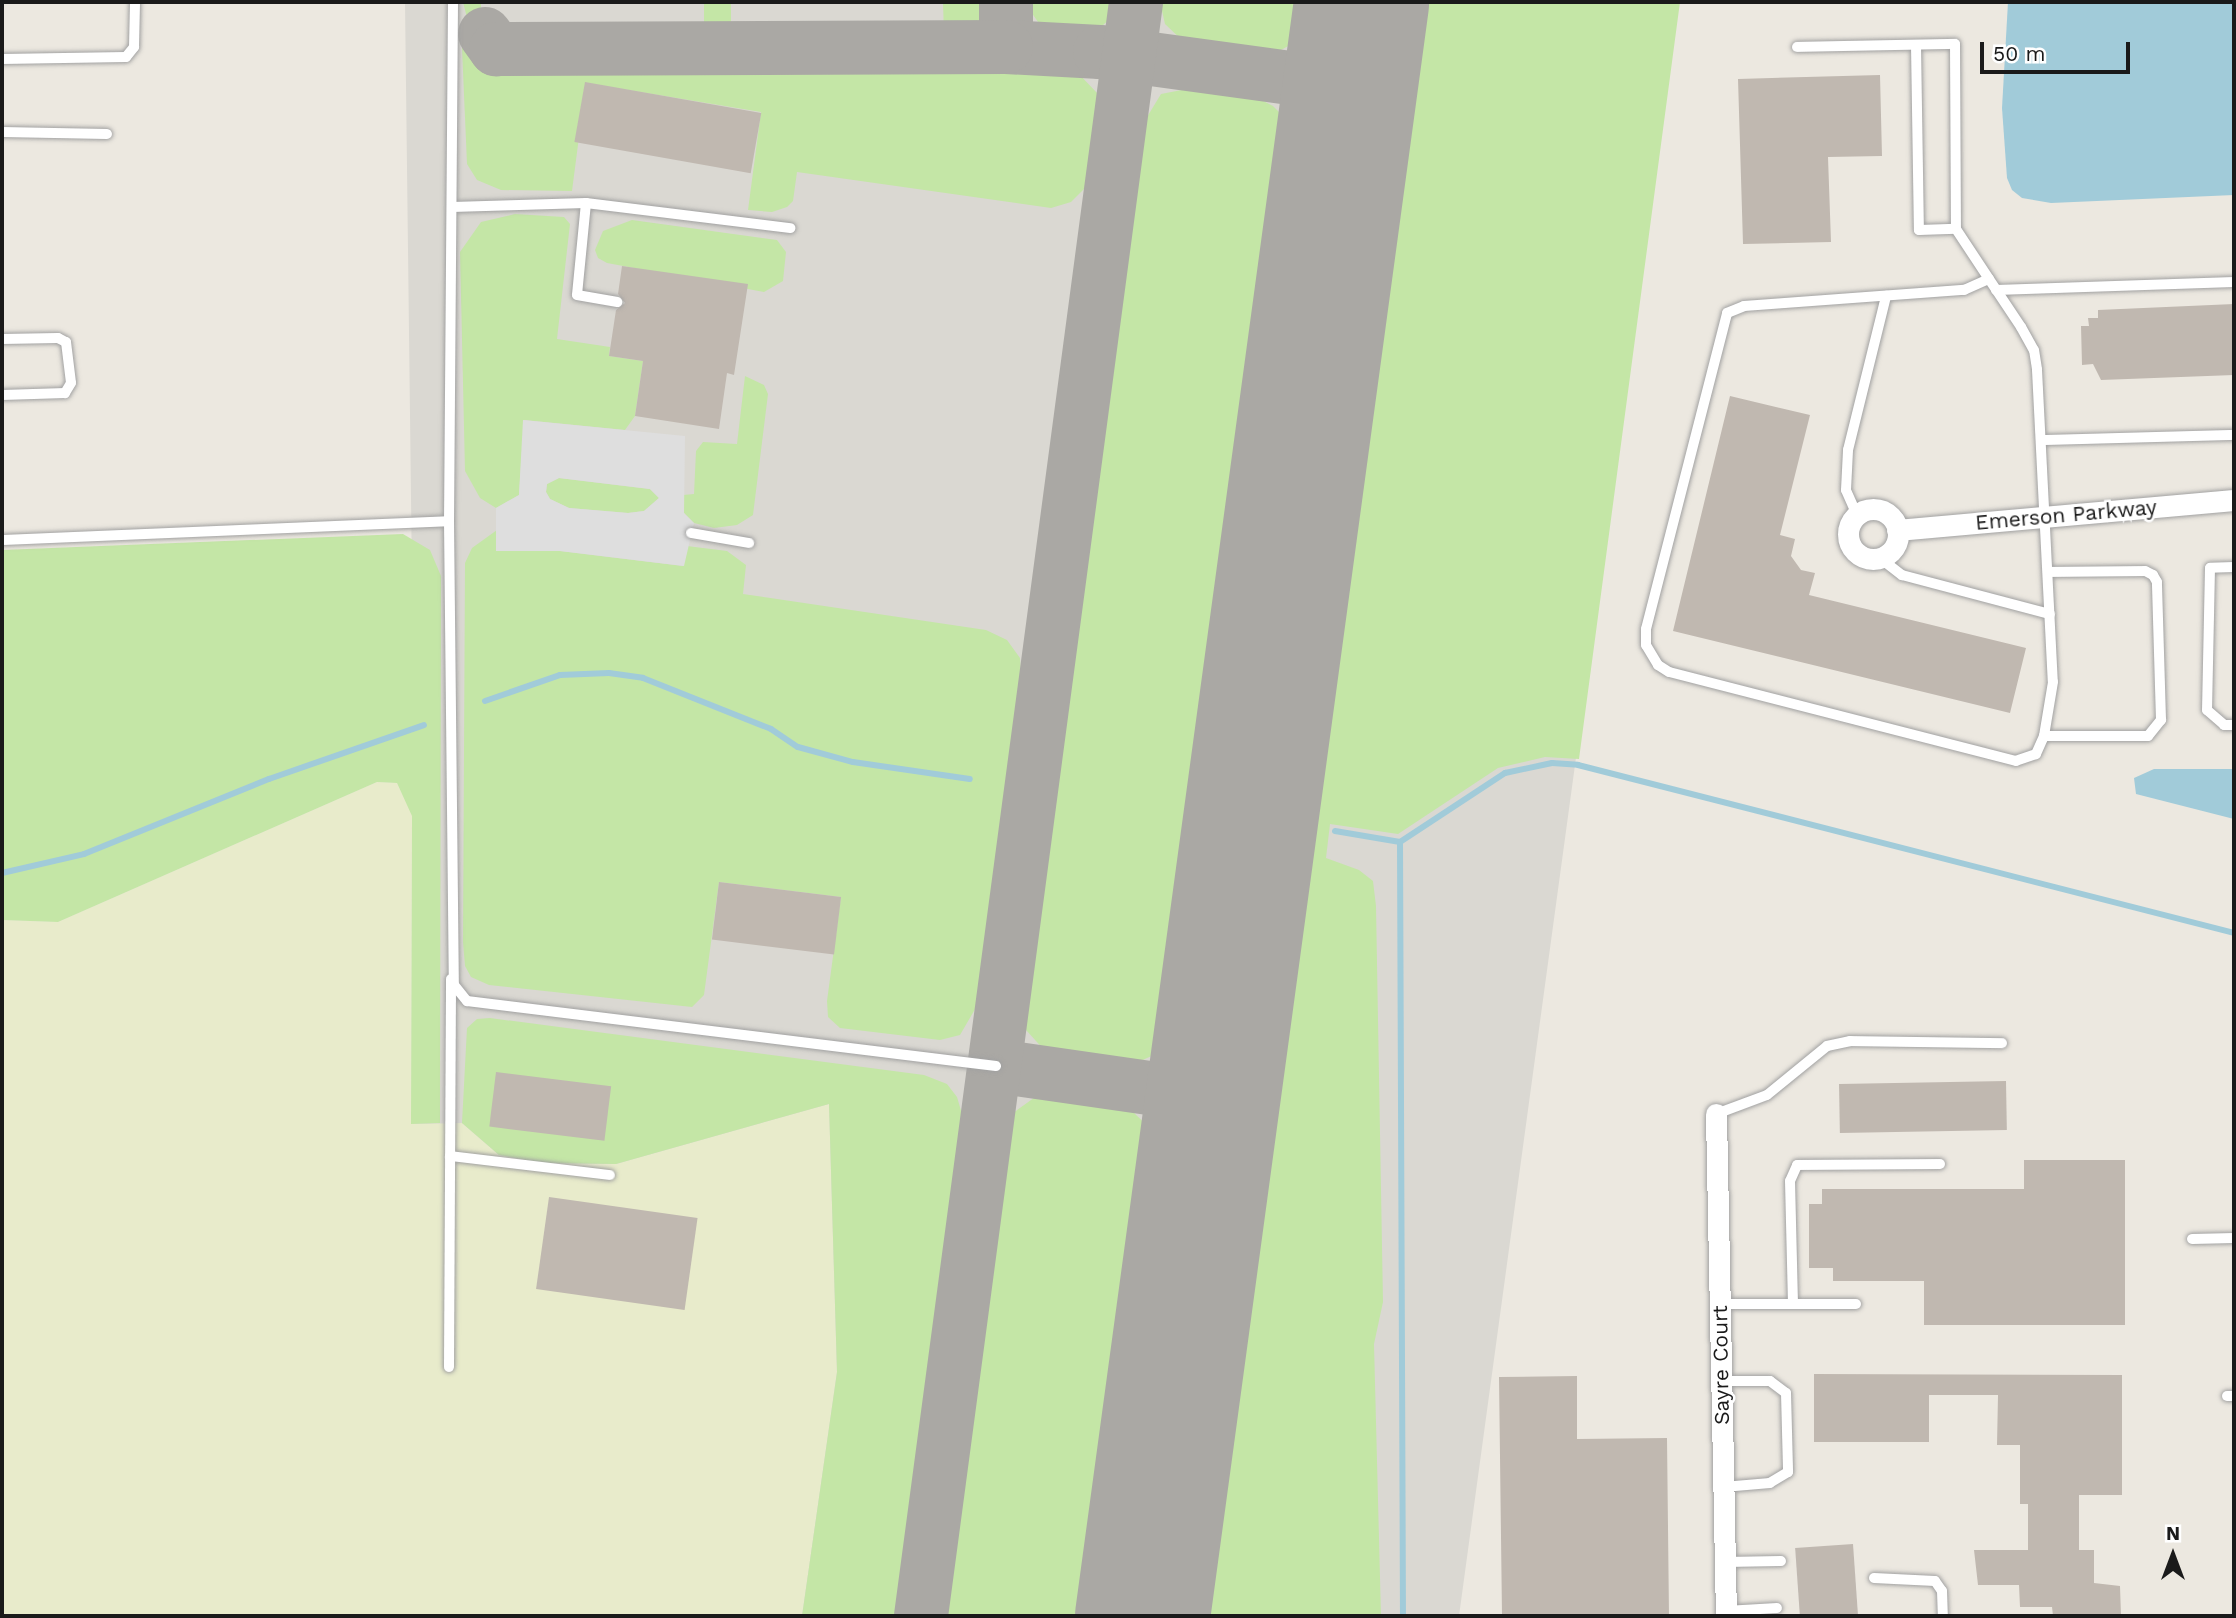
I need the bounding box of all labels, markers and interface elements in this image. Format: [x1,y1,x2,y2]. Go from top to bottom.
scale bar [1984,28,2134,72]
text: 50 m [1993,41,2045,66]
street label: Emerson Parkway [1974,495,2158,535]
street label: Sayre Court [1707,1305,1735,1425]
north arrow [2138,1520,2208,1590]
text: N [2166,1522,2180,1545]

